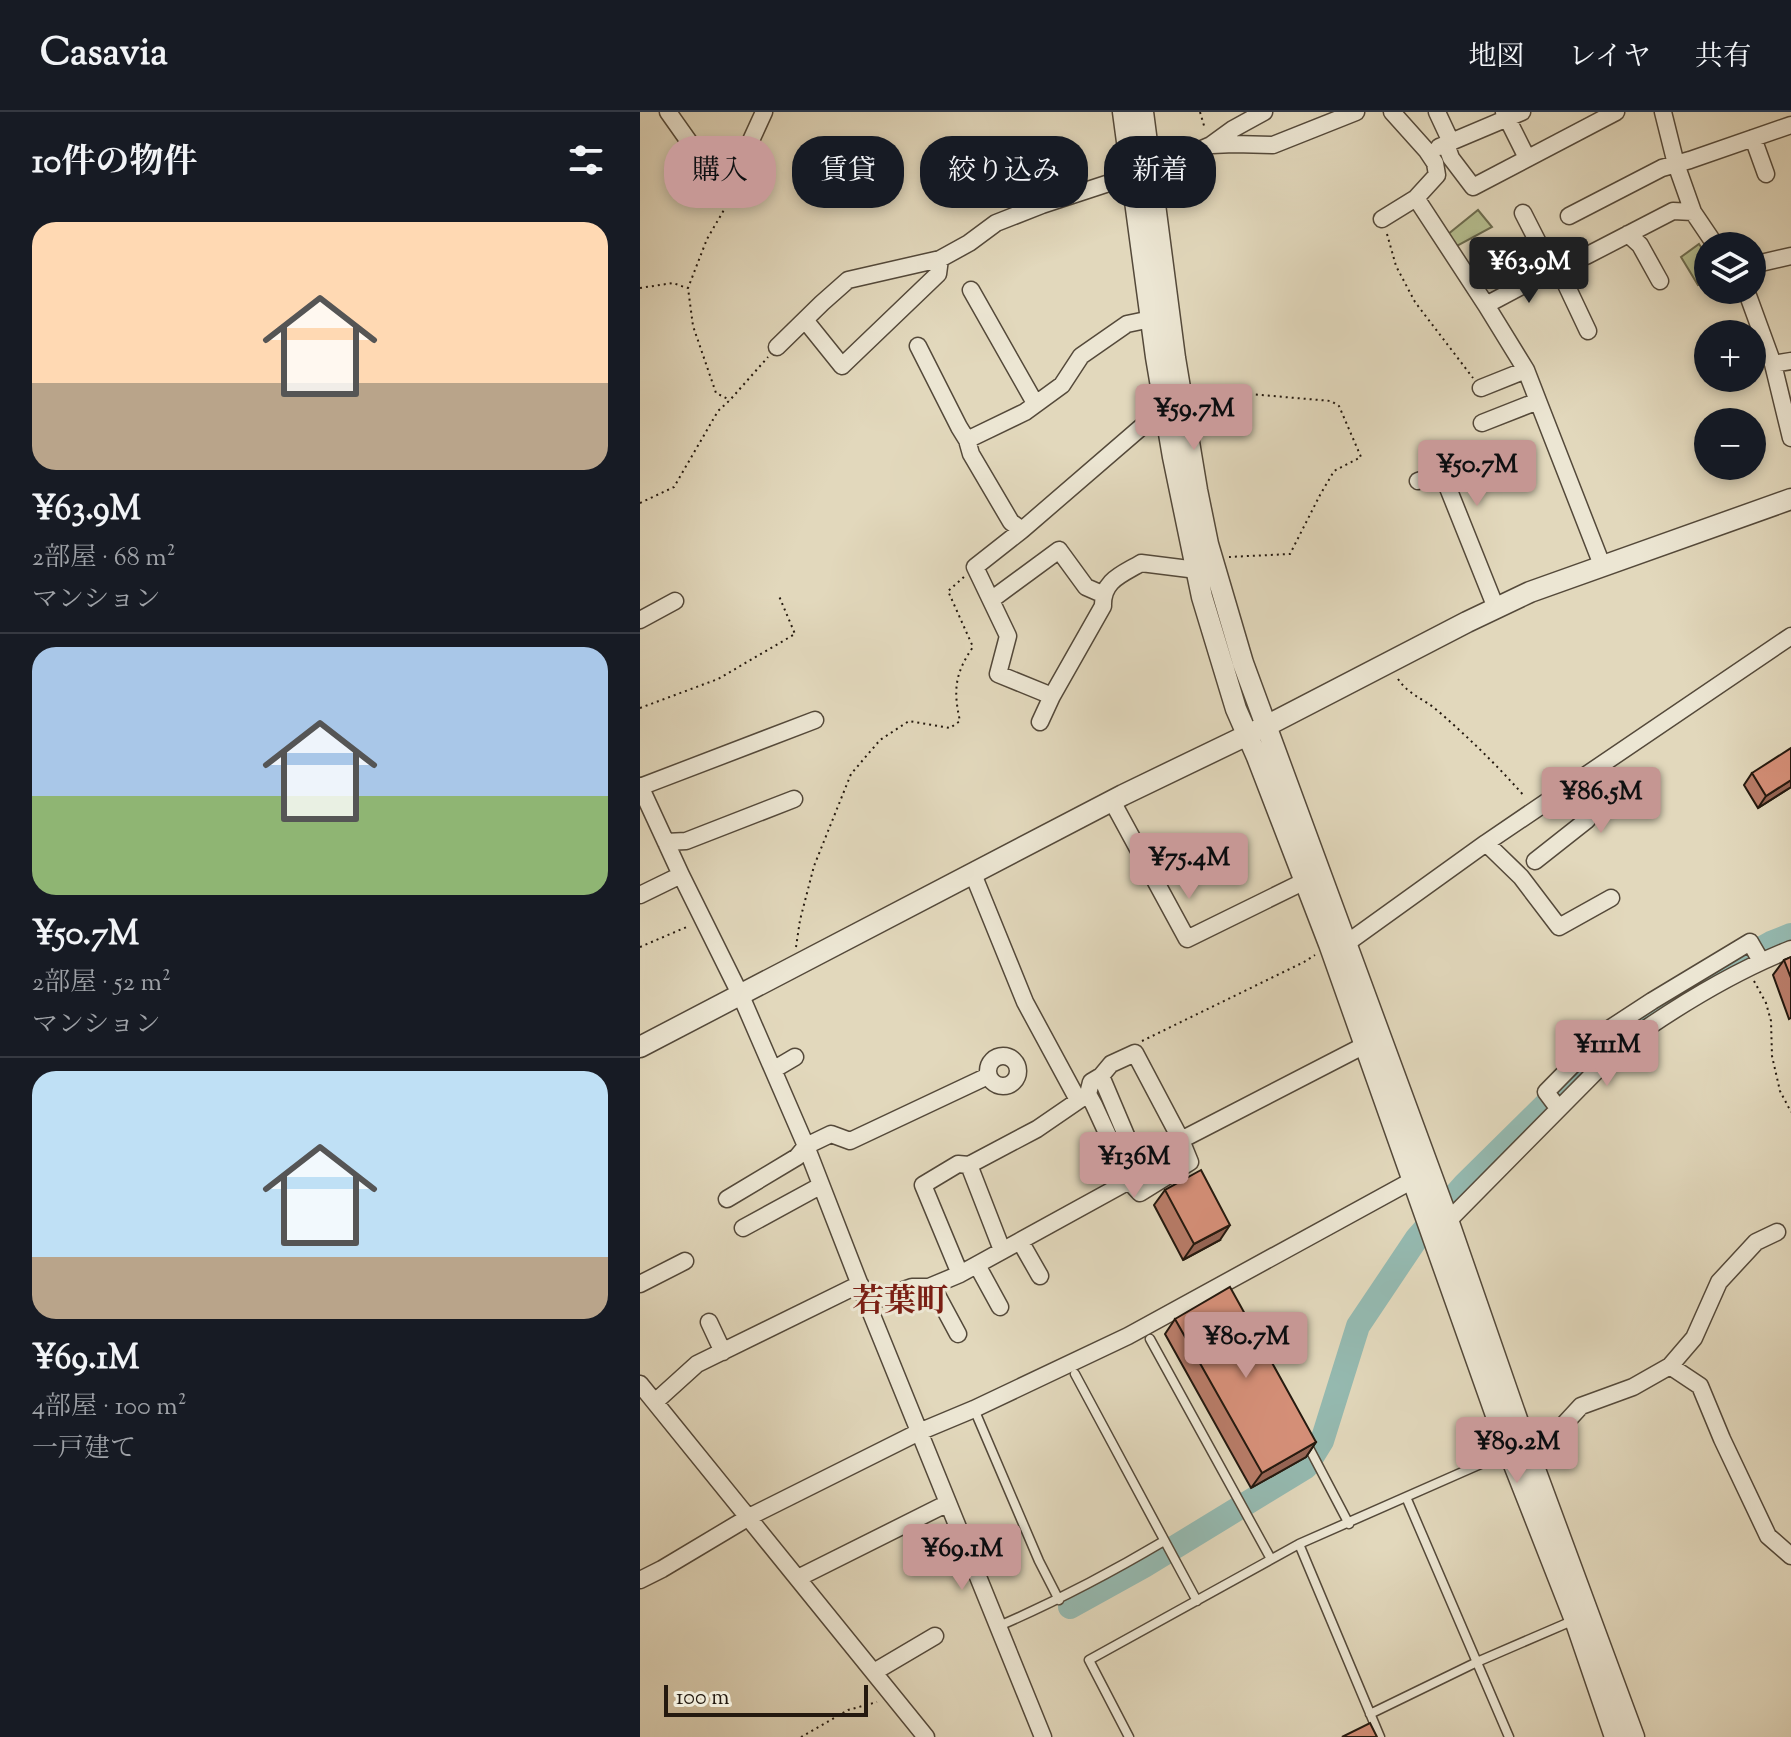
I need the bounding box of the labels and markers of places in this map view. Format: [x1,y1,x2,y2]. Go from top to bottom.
pin: ¥63.9M [1464,237,1594,305]
pin: ¥59.7M [1129,384,1259,452]
pin: ¥50.7M [1412,440,1542,508]
pin: ¥86.5M [1536,767,1666,835]
pin: ¥75.4M [1124,833,1254,901]
pin: ¥111M [1551,1020,1663,1088]
pin: ¥136M [1078,1132,1190,1200]
pin: ¥80.7M [1181,1312,1311,1380]
pin: ¥89.2M [1452,1417,1582,1485]
pin: ¥69.1M [897,1524,1027,1592]

